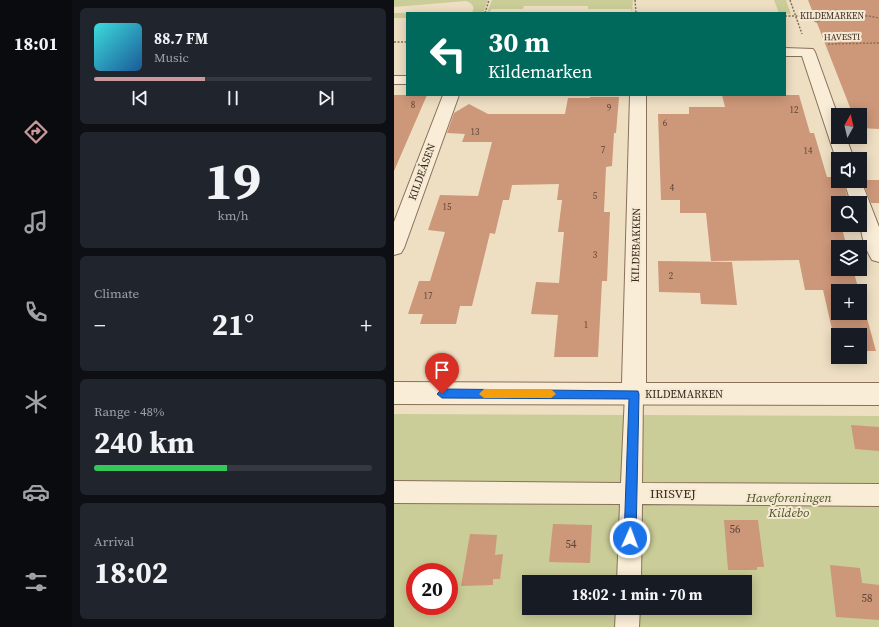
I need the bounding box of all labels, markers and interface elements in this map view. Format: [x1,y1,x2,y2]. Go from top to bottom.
street label: KILDEMARKEN [800,10,864,22]
text: 30 m [488,23,550,61]
text: 88.7 FM [154,28,208,49]
icon: left [422,28,474,80]
text: 18:01 [14,31,58,56]
street label: HAVESTI [823,31,861,43]
text: Music [154,49,189,66]
text: Kildemarken [488,59,592,84]
icon: previous [129,87,151,109]
icon: pause [222,87,244,109]
icon: next [315,87,337,109]
house number: 8 [411,99,416,111]
house number: 9 [607,102,612,114]
house number: 12 [789,104,799,116]
north arrow [831,108,867,144]
map controls [831,108,867,364]
house number: 6 [663,117,668,129]
icon: directions [22,118,50,146]
house number: 13 [470,126,480,138]
street label: KILDEÅSEN [405,142,439,202]
house number: 7 [601,144,606,156]
text: 19 [205,145,261,216]
house number: 14 [803,145,813,157]
button: sound [831,152,867,188]
house number: 4 [670,182,675,194]
house number: 5 [593,190,598,202]
button: search [831,196,867,232]
house number: 15 [442,201,452,213]
text: km/h [218,207,248,224]
street label: KILDEBAKKEN [628,207,644,283]
icon: music [22,208,50,236]
button: layers [831,240,867,276]
house number: 3 [593,249,598,261]
house number: 2 [669,270,674,282]
button: + [831,284,867,320]
text: Climate [94,285,139,302]
house number: 17 [423,290,433,302]
icon: phone [22,298,50,326]
text: 21° [212,304,254,345]
text: − [94,310,106,340]
text: + [360,310,372,340]
house number: 1 [584,319,588,331]
button: − [831,328,867,364]
pin [425,353,459,394]
icon: arrive [431,359,453,381]
street label: KILDEMARKEN [645,387,723,402]
icon: climate [22,388,50,416]
text: Range · 48% [94,403,165,420]
text: 240 km [94,422,194,463]
icon: car [22,478,50,506]
street label: IRISVEJ [650,485,696,502]
park label: Haveforeningen Kildebo [745,489,832,521]
position arrow [609,517,651,559]
house number: 56 [730,522,741,537]
text: Arrival [94,533,134,550]
house number: 54 [566,537,577,552]
text: 18:02 [94,552,168,593]
speed limit sign: 20 [406,563,458,615]
icon: filters [22,568,50,596]
text: 18:02 · 1 min · 70 m [572,584,702,605]
house number: 58 [862,591,873,606]

